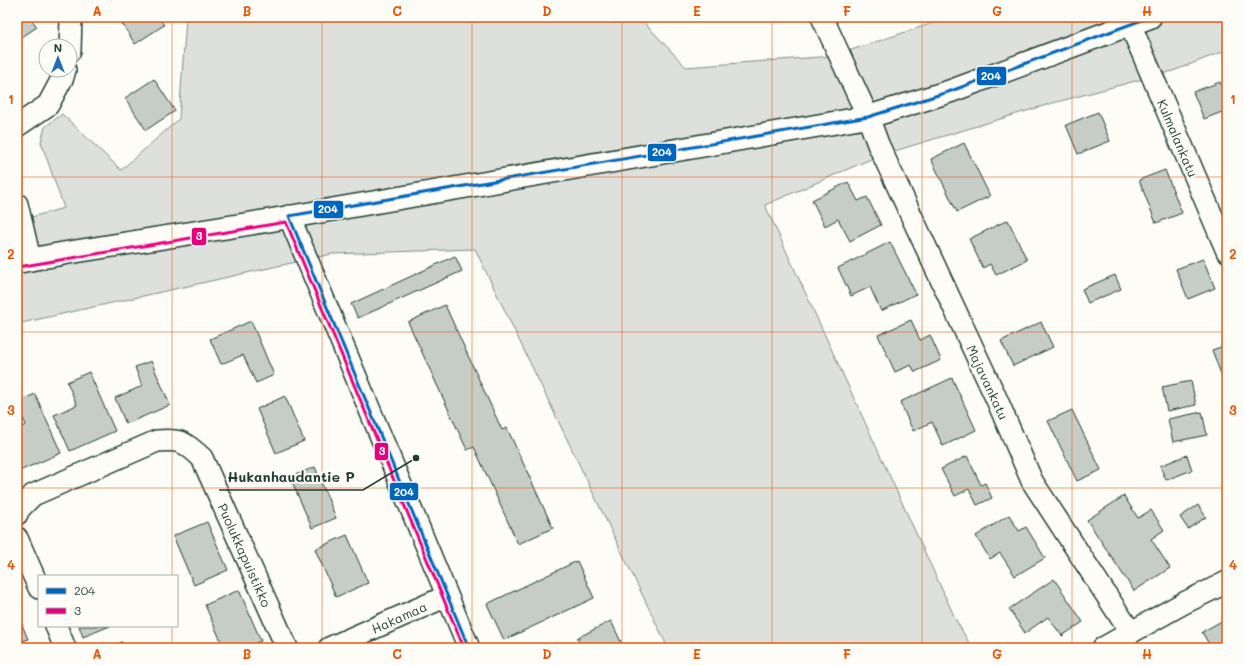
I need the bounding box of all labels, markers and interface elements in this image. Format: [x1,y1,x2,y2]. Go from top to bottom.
text: A [92,2,102,19]
text: B [243,2,252,19]
text: C [392,2,402,19]
text: D [542,2,552,19]
text: E [693,2,701,19]
text: F [843,2,851,19]
text: G [992,2,1002,19]
text: H [1142,2,1152,19]
north arrow [38,38,78,78]
text: N [54,40,62,55]
line badge: 204 [976,66,1007,86]
text: 204 [981,68,1001,83]
text: 1 [8,90,14,107]
text: 1 [1230,90,1236,107]
street label: Kulmalankatu [1154,96,1202,180]
line badge: 204 [647,143,677,162]
text: 204 [652,144,672,159]
line badge: 204 [313,200,344,219]
text: 204 [318,201,338,216]
line badge: 3 [191,227,207,246]
text: 3 [196,228,203,243]
text: 2 [7,245,15,262]
text: 2 [1229,245,1237,262]
street label: Majavankatu [963,342,1013,422]
text: 3 [7,401,15,418]
text: 3 [1229,401,1237,418]
line badge: 3 [374,442,389,461]
text: 3 [379,443,386,458]
callout: Hukanhaudantie P [219,464,363,490]
text: Hukanhaudantie P [227,467,355,486]
line badge: 204 [389,482,419,501]
text: 204 [394,484,414,499]
street label: Puolukkapuistikko [215,501,276,610]
text: 4 [7,556,15,573]
text: 4 [1229,556,1237,573]
legend [38,575,178,627]
text: 204 [74,582,95,598]
street label: Hakamaa [369,597,429,637]
text: 3 [74,602,81,618]
text: A [92,645,102,662]
text: B [243,645,252,662]
text: C [392,645,402,662]
text: D [542,645,552,662]
text: E [693,645,701,662]
text: F [843,645,851,662]
text: G [992,645,1002,662]
text: H [1142,645,1152,662]

